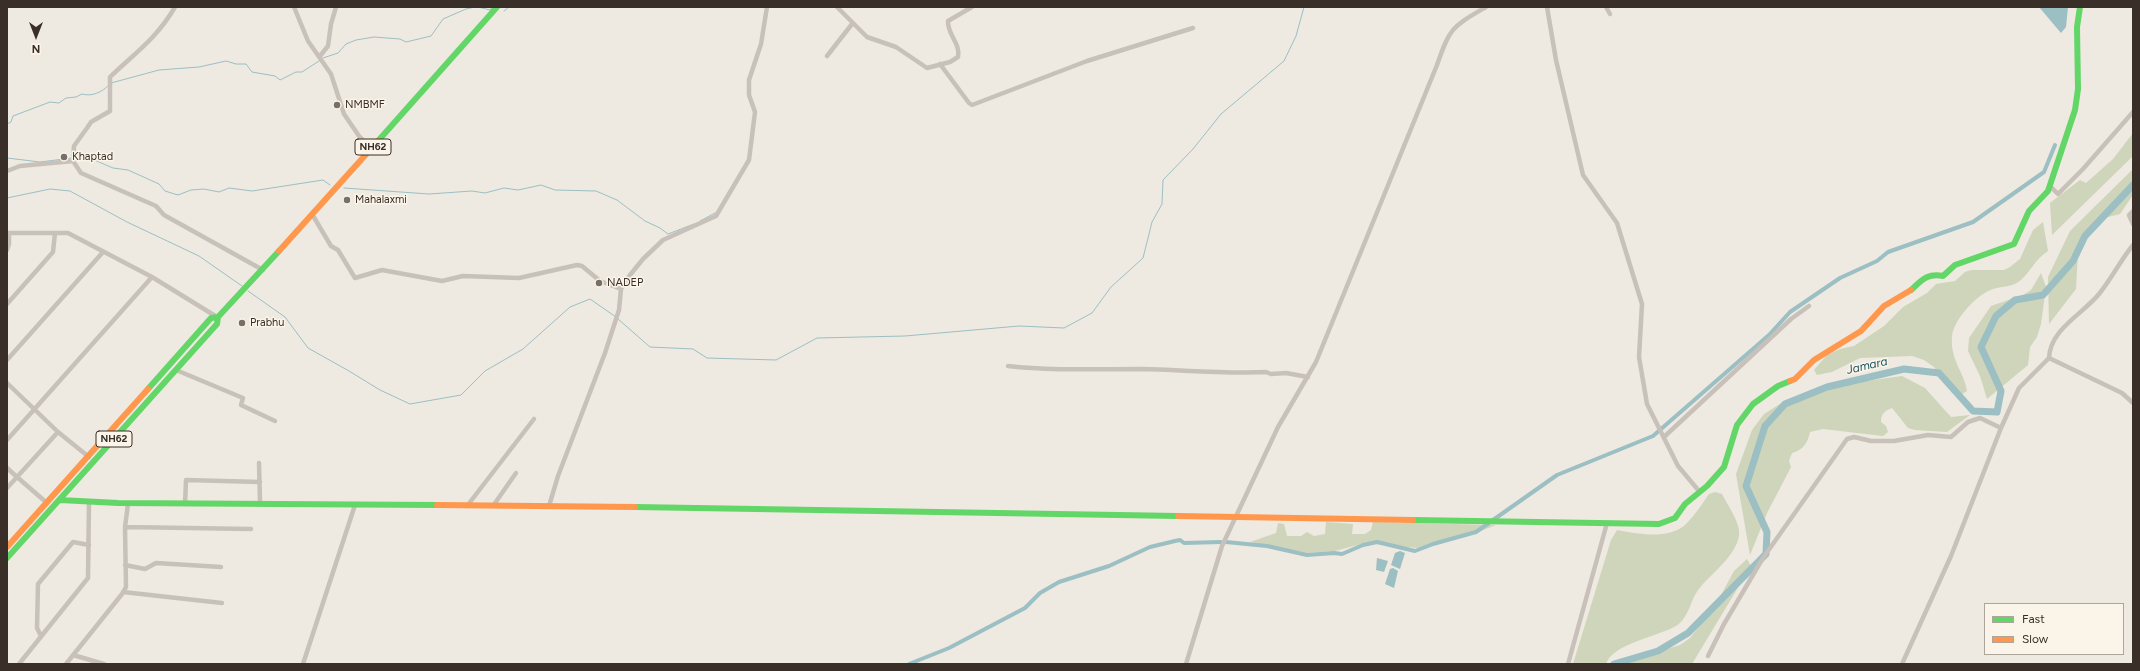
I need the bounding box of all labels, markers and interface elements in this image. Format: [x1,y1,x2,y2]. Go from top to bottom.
north arrow [16,16,56,56]
text: N [32,42,40,55]
place label: NMBMF [345,98,385,112]
marker: NMBMF [332,100,342,110]
road number: NH62 [355,139,391,155]
place label: Khaptad [72,150,113,164]
marker: Khaptad [59,152,69,162]
place label: Mahalaxmi [355,193,407,207]
marker: Mahalaxmi [342,195,352,205]
place label: NADEP [607,276,643,290]
marker: NADEP [594,278,604,288]
place label: Prabhu [250,316,284,330]
marker: Prabhu [237,318,247,328]
water label: Jamara [1845,354,1889,378]
road number: NH62 [96,431,132,447]
legend [1984,603,2124,655]
text: Fast [2022,612,2045,626]
text: Slow [2022,632,2048,646]

